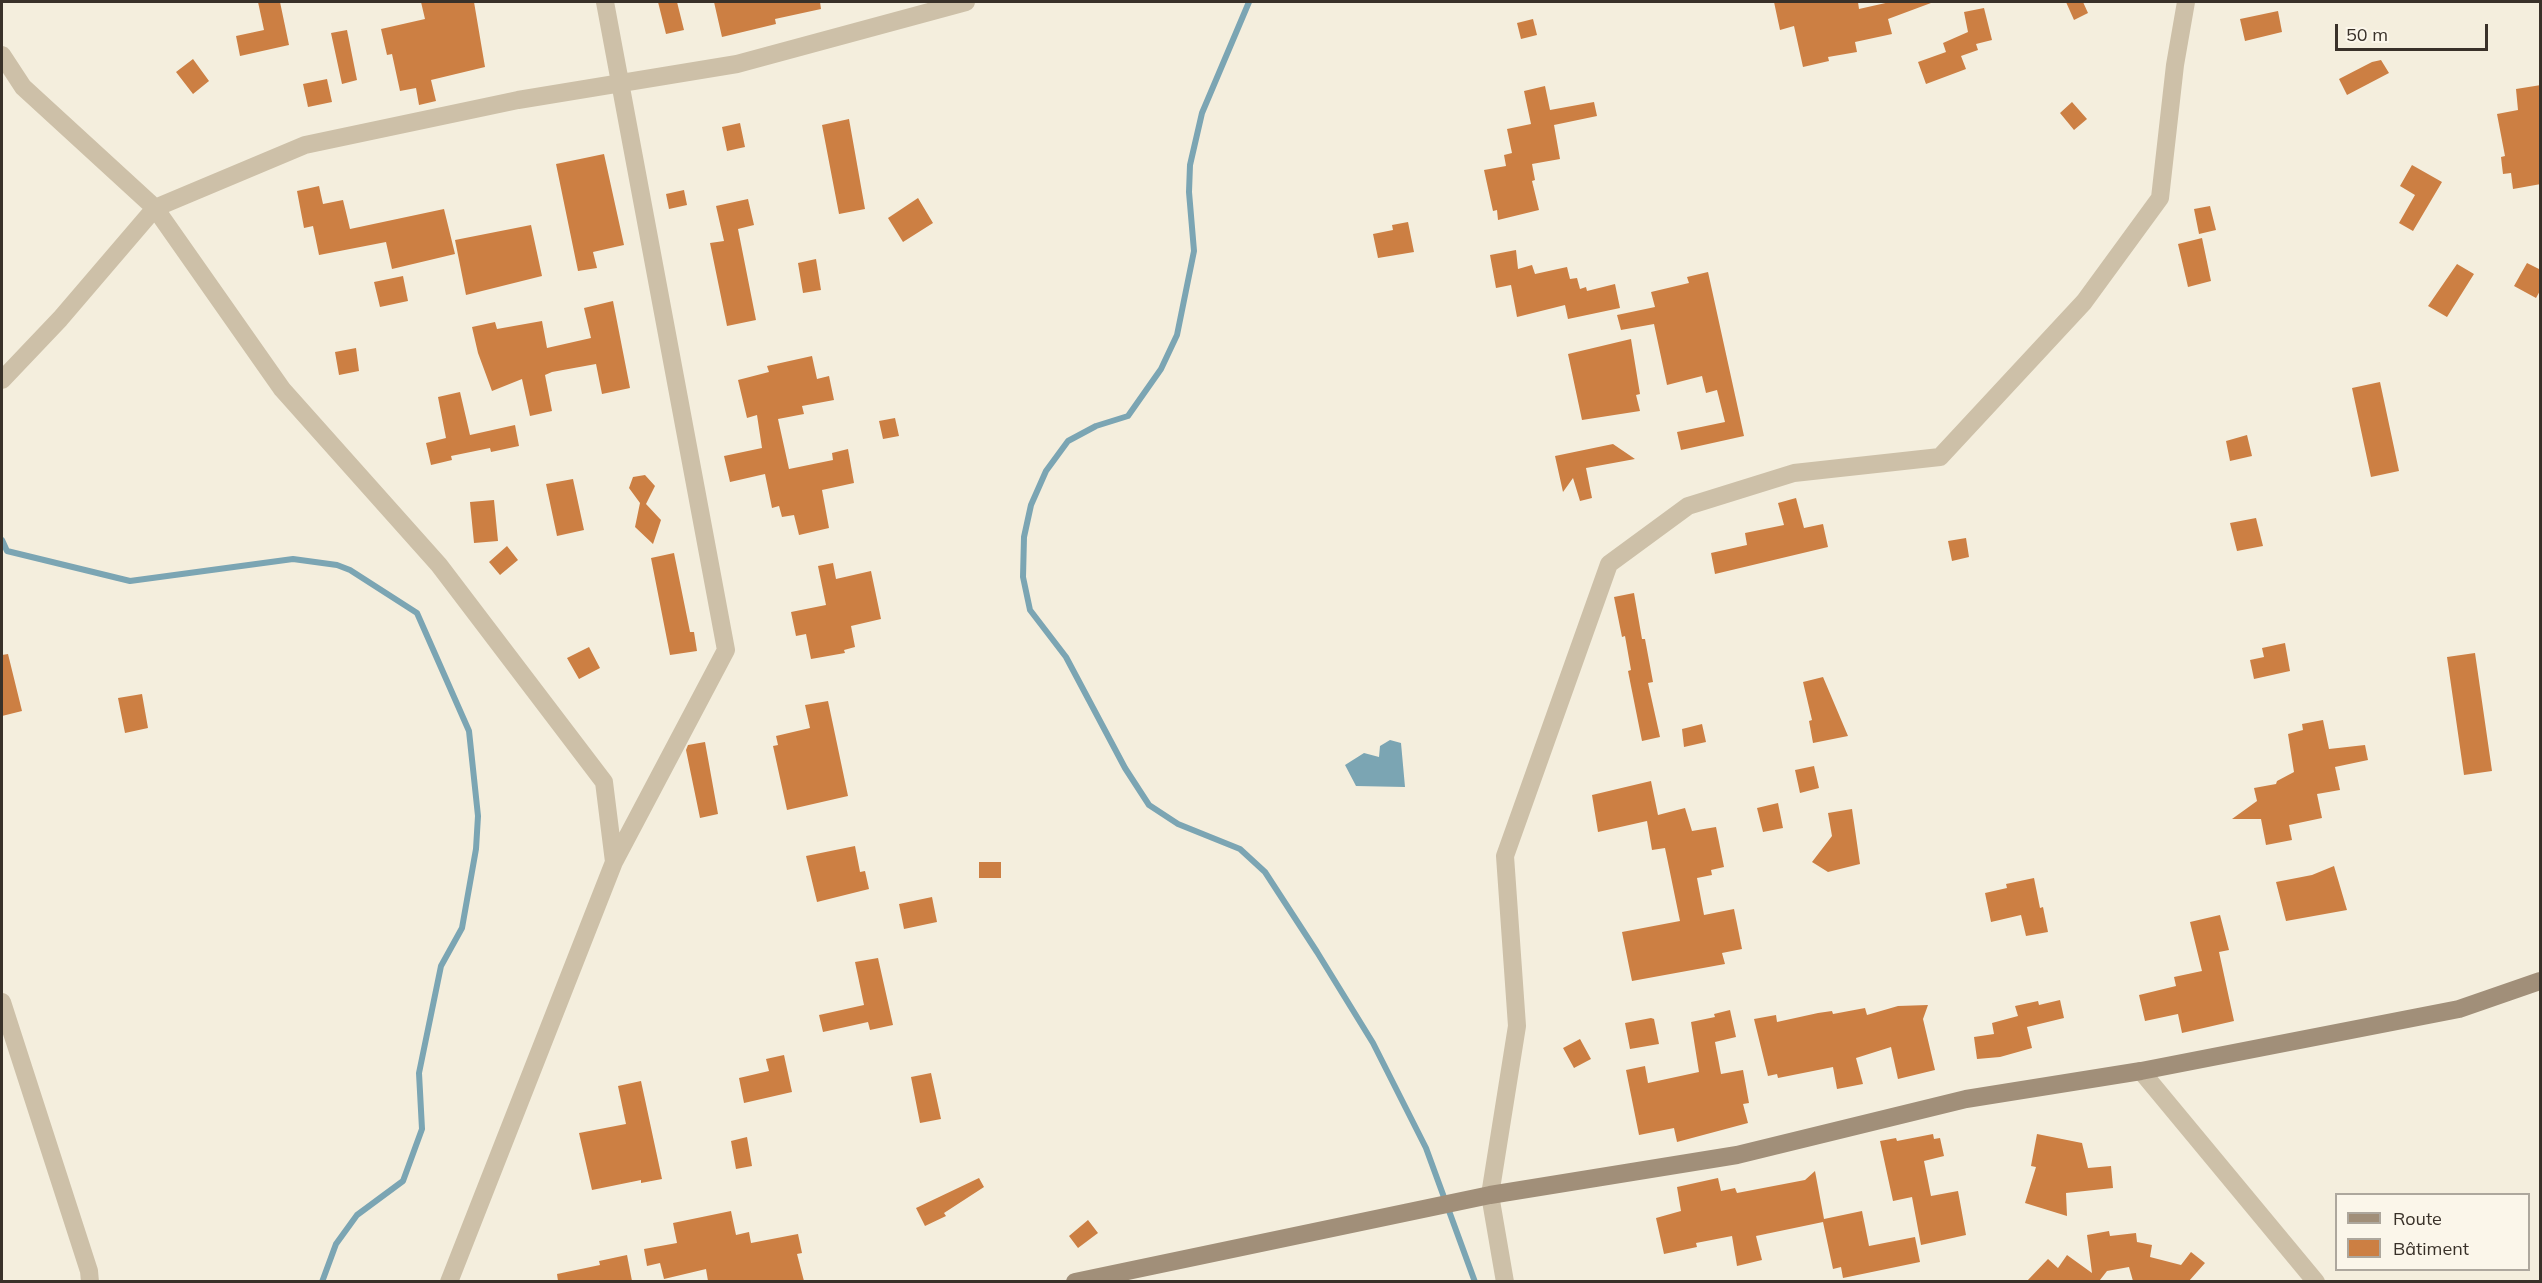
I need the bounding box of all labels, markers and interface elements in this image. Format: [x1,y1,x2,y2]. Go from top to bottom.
scale bar [2338,12,2491,50]
text: 50 m [2346,23,2388,46]
legend [2335,1193,2530,1271]
text: Route [2393,1207,2442,1230]
text: Bâtiment [2393,1237,2469,1260]

